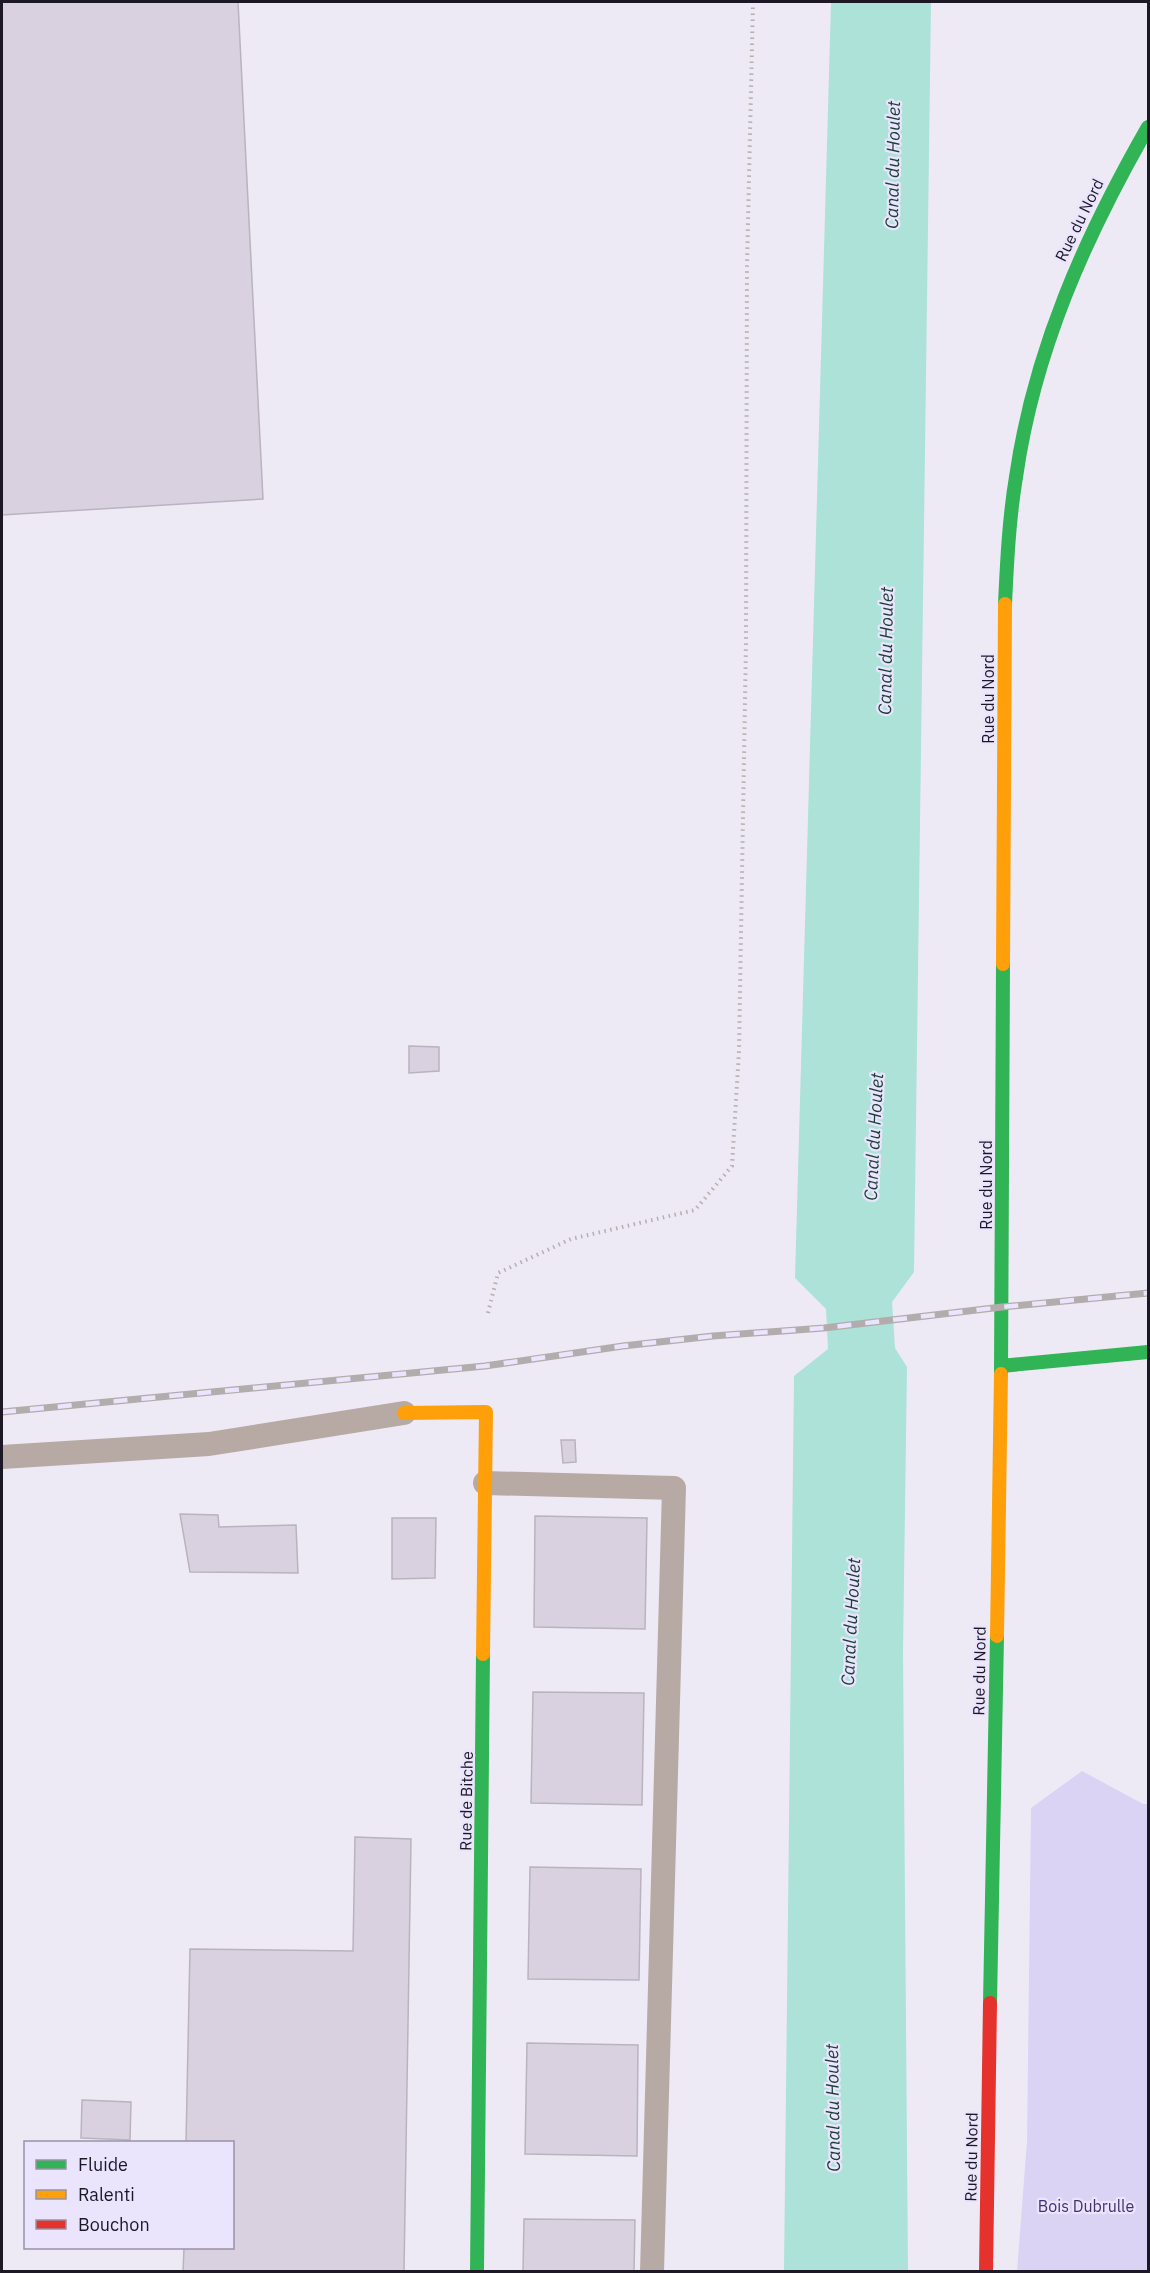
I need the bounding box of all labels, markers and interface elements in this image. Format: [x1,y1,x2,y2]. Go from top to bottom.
water label: Canal du Houlet [880,100,905,229]
street label: Rue du Nord [1050,175,1108,265]
water label: Canal du Houlet [873,586,898,715]
street label: Rue du Nord [978,654,998,744]
water label: Canal du Houlet [859,1071,888,1201]
street label: Rue du Nord [976,1140,996,1230]
water label: Canal du Houlet [836,1556,865,1686]
street label: Rue du Nord [968,1626,990,1716]
street label: Rue de Bitche [455,1751,477,1851]
water label: Canal du Houlet [820,2043,845,2172]
street label: Rue du Nord [960,2112,982,2202]
legend [24,2141,234,2249]
text: Fluide [78,2153,128,2176]
text: Ralenti [78,2183,135,2206]
park label: Bois Dubrulle [1038,2196,1134,2216]
text: Bouchon [78,2213,150,2236]

